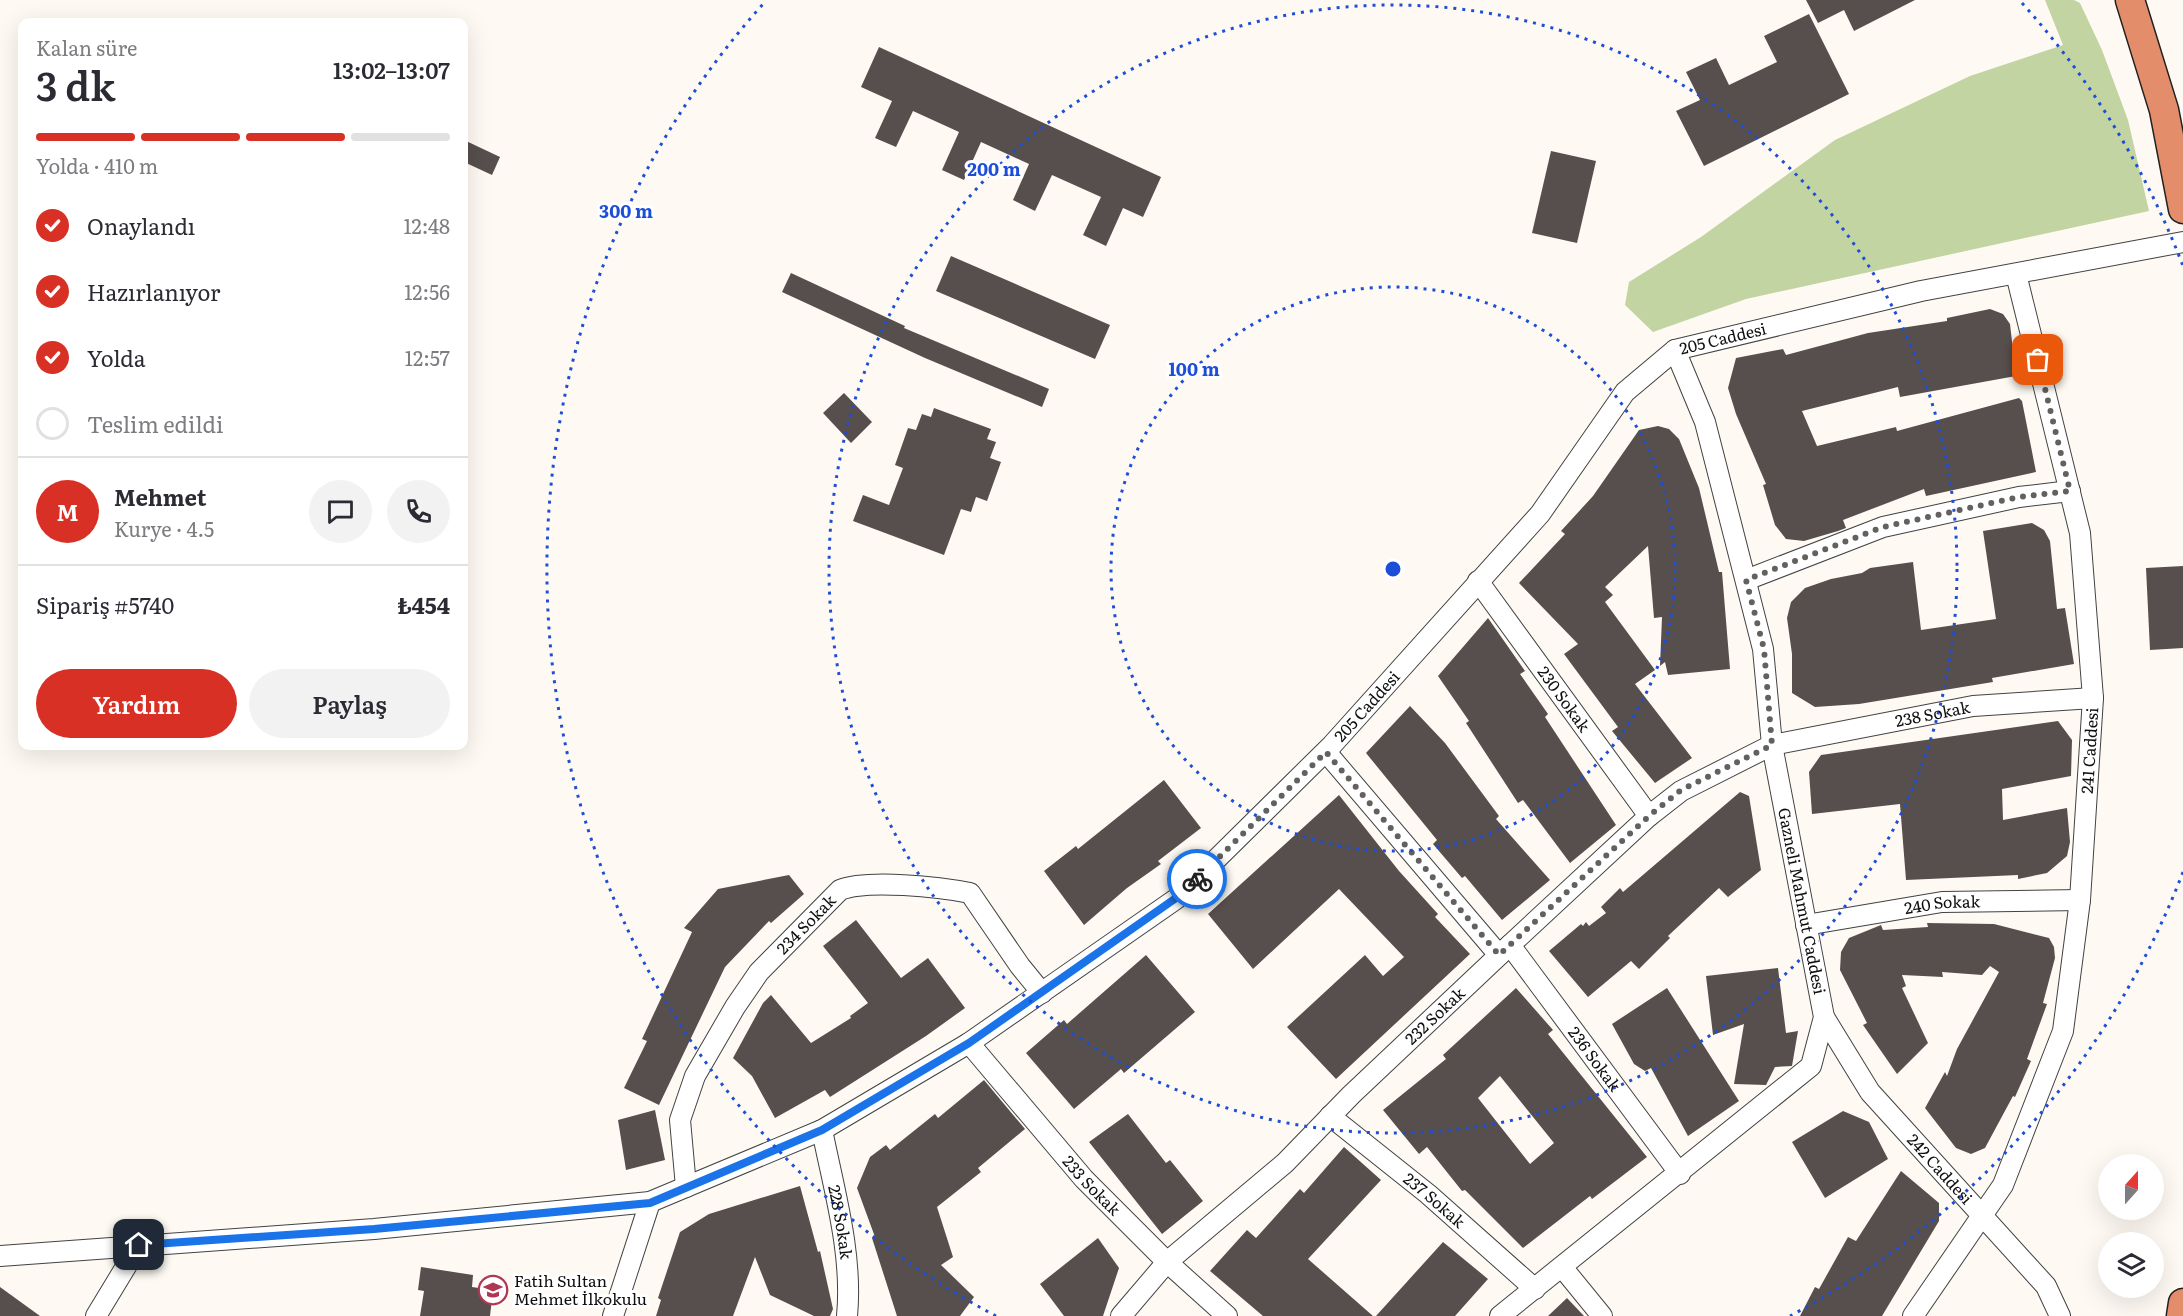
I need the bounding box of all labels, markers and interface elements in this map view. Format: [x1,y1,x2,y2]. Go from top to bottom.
text: Kalan süre [36,32,137,62]
text: 13:02–13:07 [333,53,450,86]
text: 3 dk [36,55,115,113]
text: Yolda · 410 m [36,150,158,180]
text: 200 m [967,155,1021,182]
text: 300 m [599,197,653,224]
icon: check [36,209,69,242]
text: Onaylandı [87,209,195,242]
text: 12:48 [403,210,450,240]
icon: check [36,275,69,308]
text: Hazırlanıyor [87,275,221,308]
text: 12:56 [404,276,450,306]
street label: 205 Caddesi [1677,316,1768,360]
pin [2012,334,2063,385]
icon: check [36,341,69,374]
text: Yolda [87,341,146,374]
text: 12:57 [405,342,450,372]
icon: bag [2021,343,2054,376]
text: 100 m [1168,355,1220,382]
text: Teslim edildi [87,407,223,440]
text: Mehmet [114,480,206,513]
button: chat [309,480,372,543]
button: phone [387,480,450,543]
text: M [57,495,78,528]
text: Kurye · 4.5 [114,513,214,543]
centre of rings [1383,559,1403,579]
text: Sipariş #5740 [36,588,174,621]
text: ₺454 [397,588,450,621]
street label: 230 Sokak [1533,661,1597,736]
street label: 205 Caddesi [1328,665,1405,746]
button: Yardım [36,669,237,738]
button: Paylaş [249,669,450,738]
street label: 238 Sokak [1893,694,1972,732]
street label: 241 Caddesi [2074,707,2103,794]
street label: Gazneli Mahmut Caddesi [1773,805,1833,996]
courier [1167,849,1227,909]
icon: bike [1181,863,1214,896]
street label: 234 Sokak [770,888,841,959]
street label: 240 Sokak [1902,888,1981,919]
street label: 232 Sokak [1399,981,1470,1049]
street label: 236 Sokak [1563,1021,1628,1096]
street label: 242 Caddesi [1902,1128,1979,1209]
street label: 233 Sokak [1058,1150,1127,1220]
north arrow [2098,1154,2164,1220]
map controls [2098,1154,2164,1298]
street label: 237 Sokak [1399,1166,1471,1233]
street label: 228 Sokak [823,1182,859,1261]
pin [113,1219,164,1270]
icon: home [122,1228,155,1261]
button: layers [2098,1232,2164,1298]
place label: Fatih Sultan Mehmet İlkokulu [514,1268,647,1310]
school or university icon: Fatih Sultan Mehmet İlkokulu [477,1274,509,1306]

